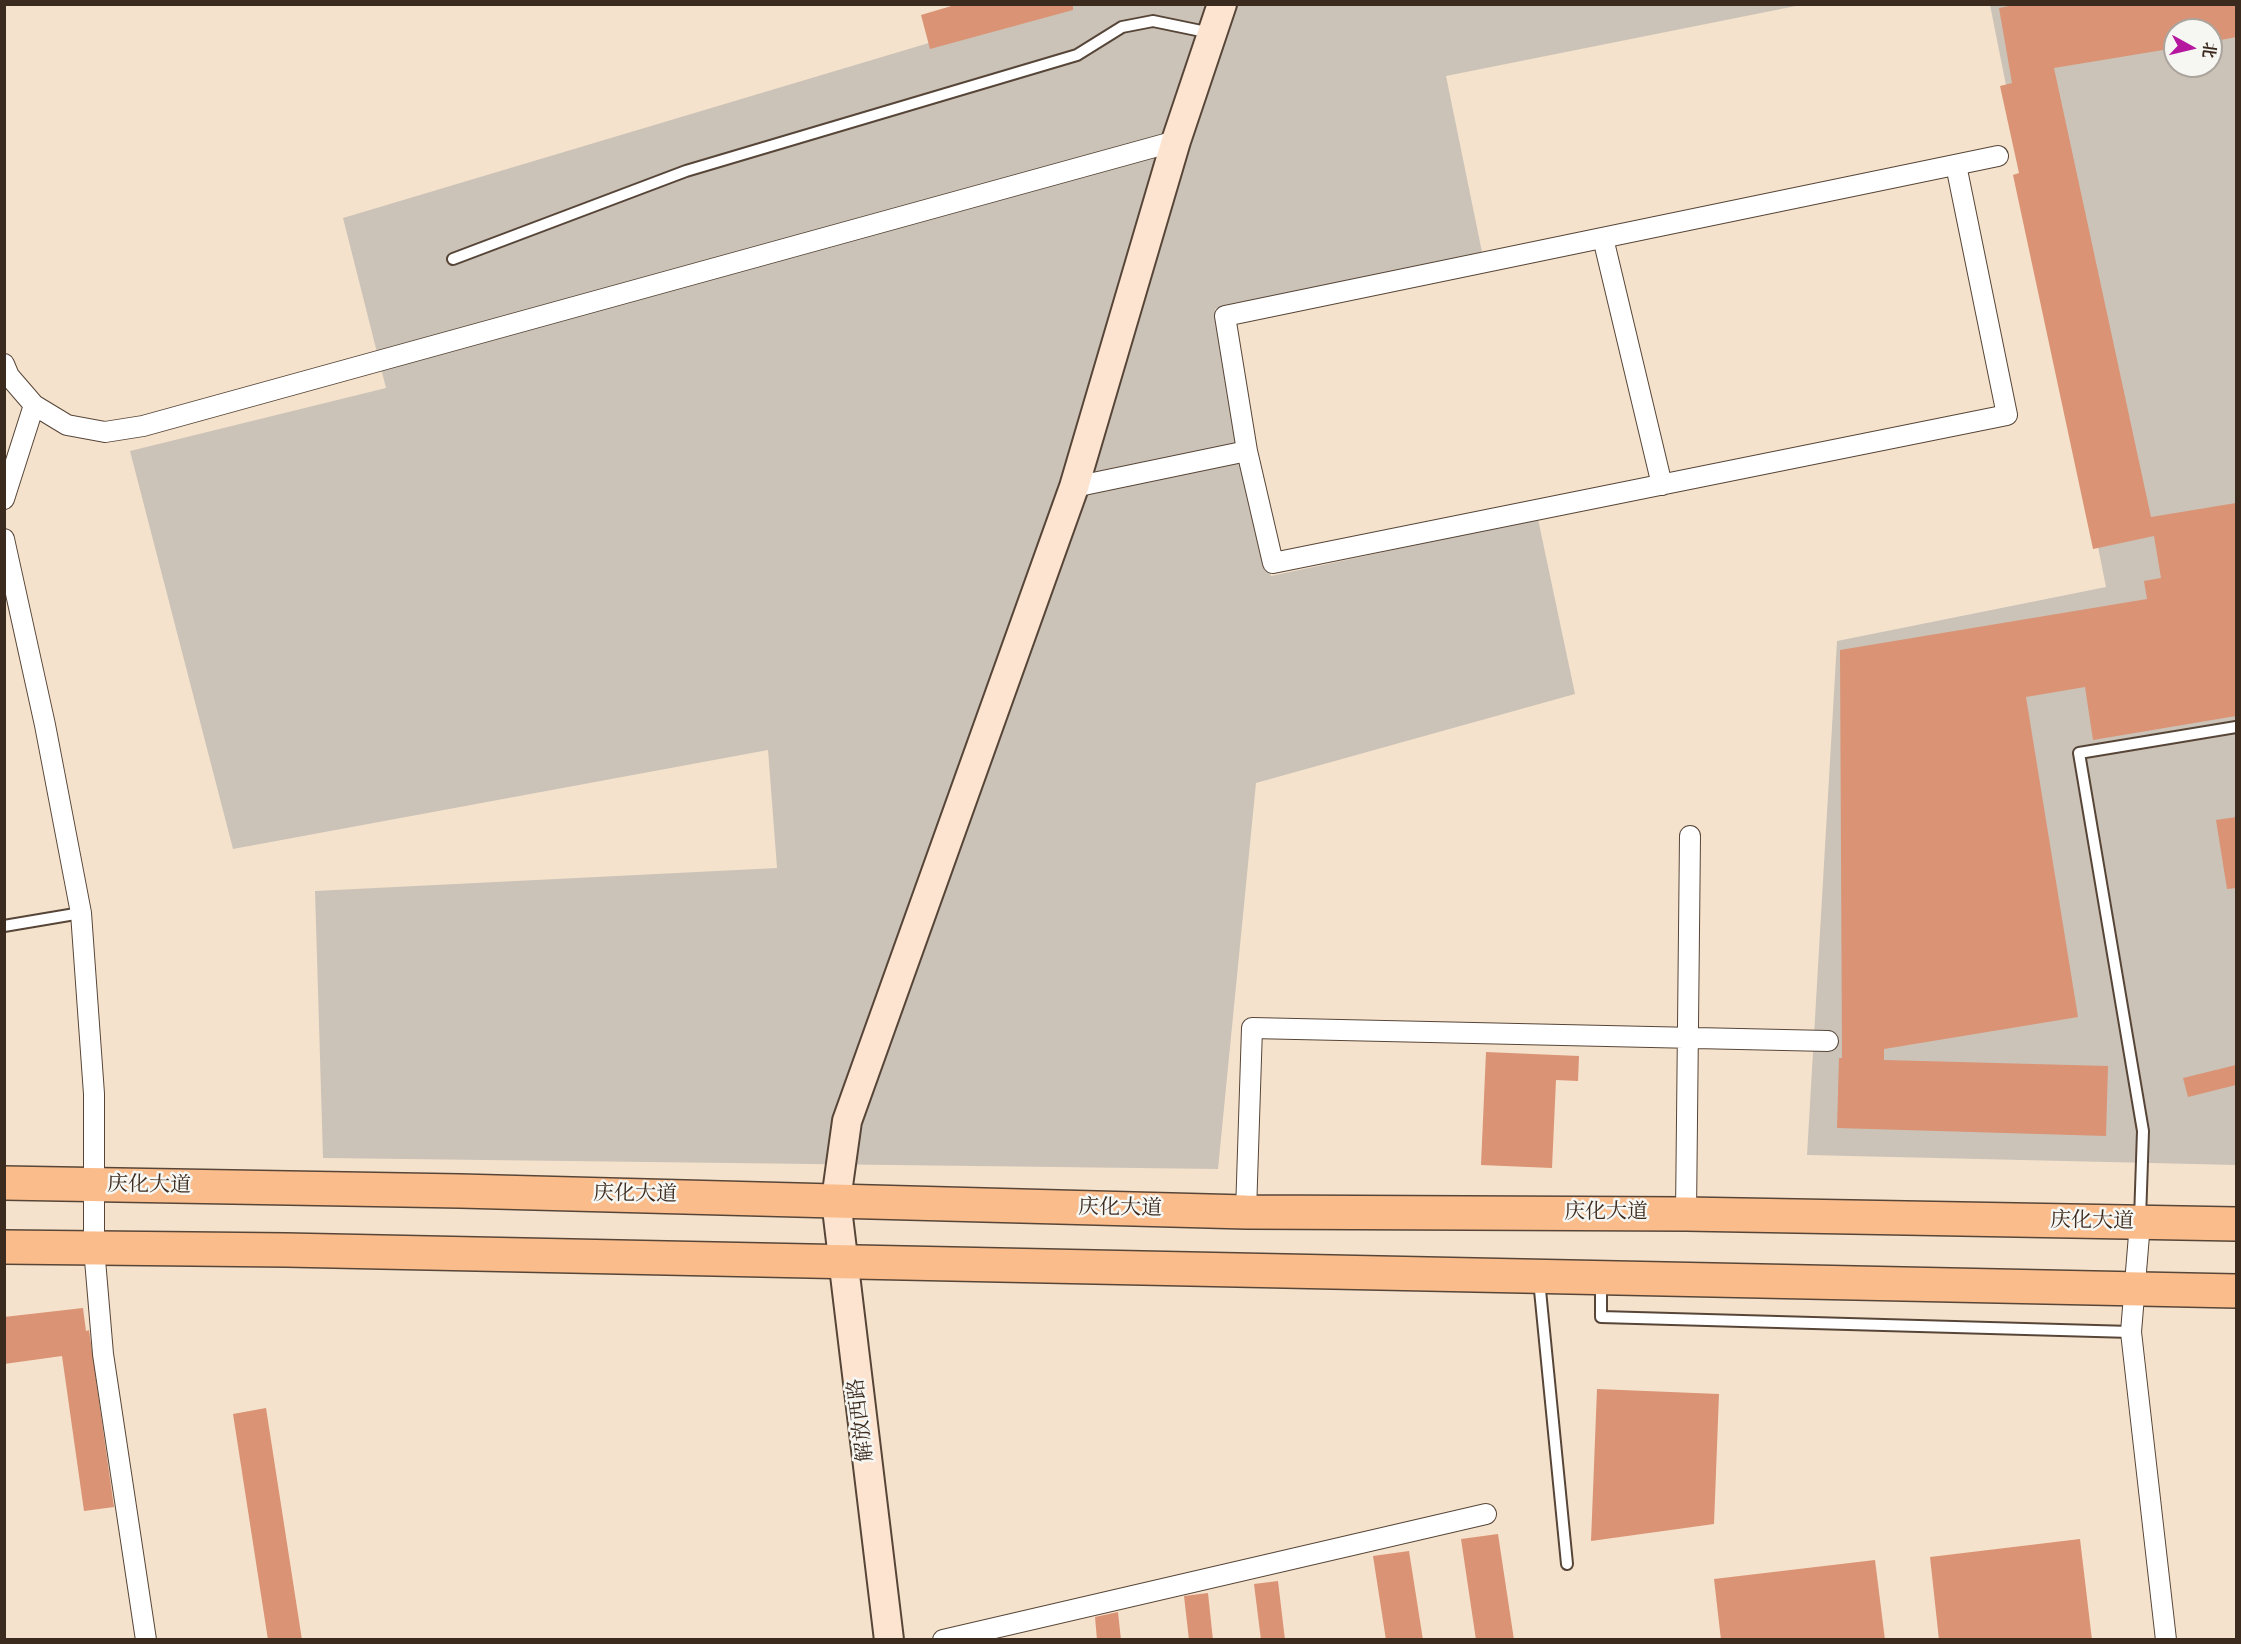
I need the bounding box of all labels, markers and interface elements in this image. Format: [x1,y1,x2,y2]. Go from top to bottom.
north arrow [2163,18,2223,78]
text: 北 [2197,41,2221,60]
street label: 庆化大道 [107,1173,191,1199]
street label: 庆化大道 [593,1182,677,1208]
street label: 庆化大道 [1078,1196,1162,1222]
street label: 庆化大道 [1564,1200,1648,1226]
street label: 庆化大道 [2050,1209,2134,1235]
street label: 解放西路 [844,1377,880,1463]

